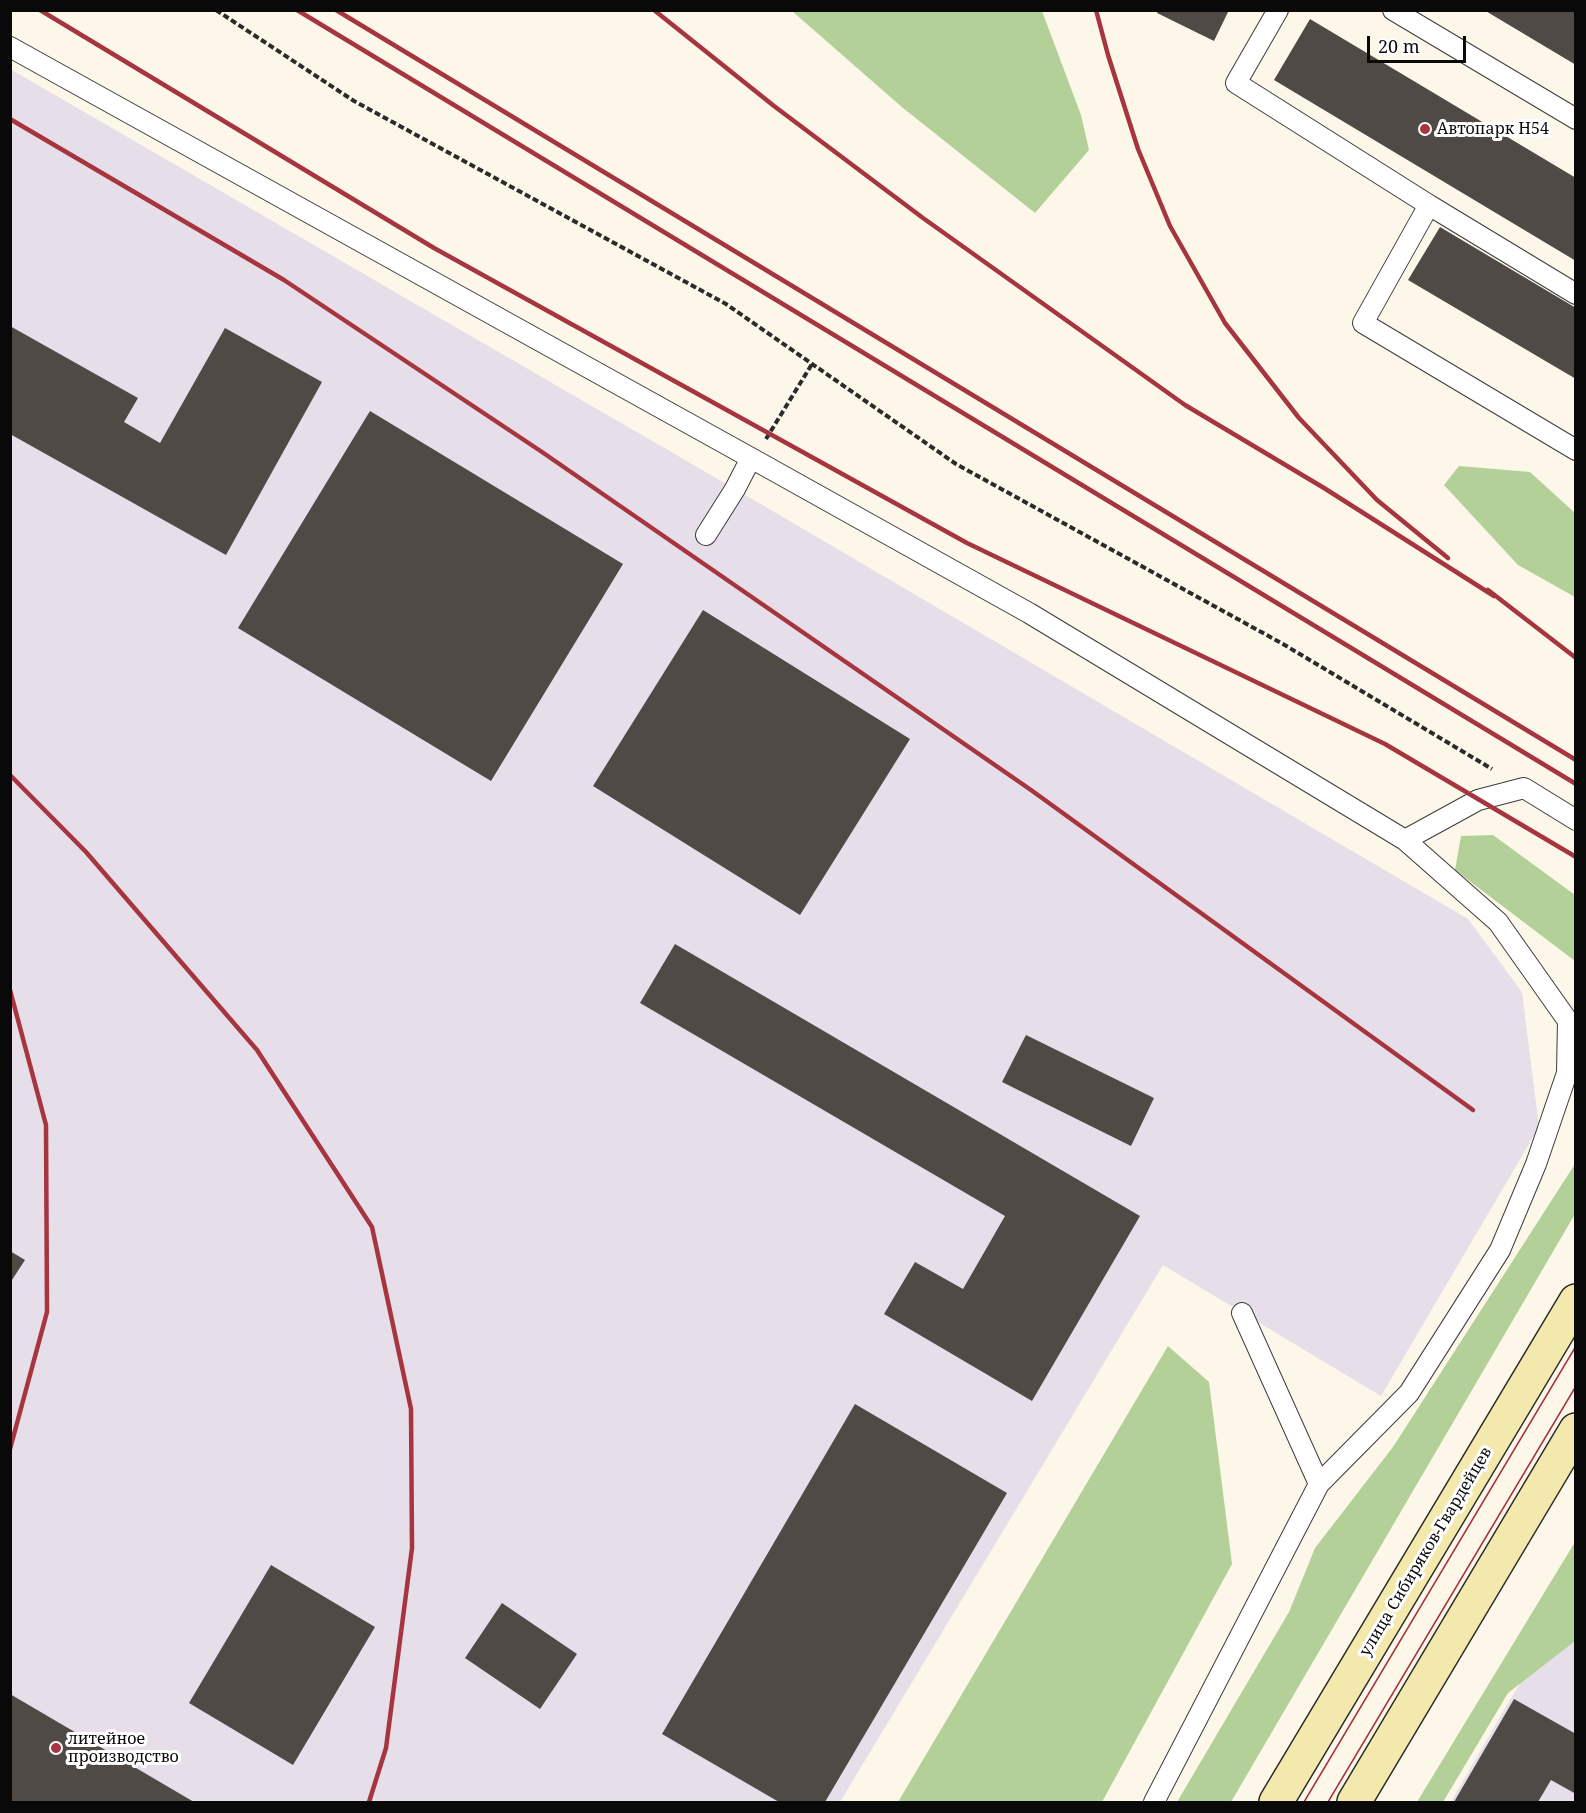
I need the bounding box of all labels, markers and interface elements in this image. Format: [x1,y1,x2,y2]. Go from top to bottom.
scale bar [1370,24,1469,62]
text: 20 m [1378,34,1420,58]
place label: Автопарк Н54 [1437,119,1549,139]
marker: Автопарк Н54 [1418,122,1432,136]
street label: улица Сибиряков-Гвардейцев [1356,1444,1496,1660]
place label: литейное производство [68,1729,179,1767]
marker: литейное производство [49,1741,63,1755]

